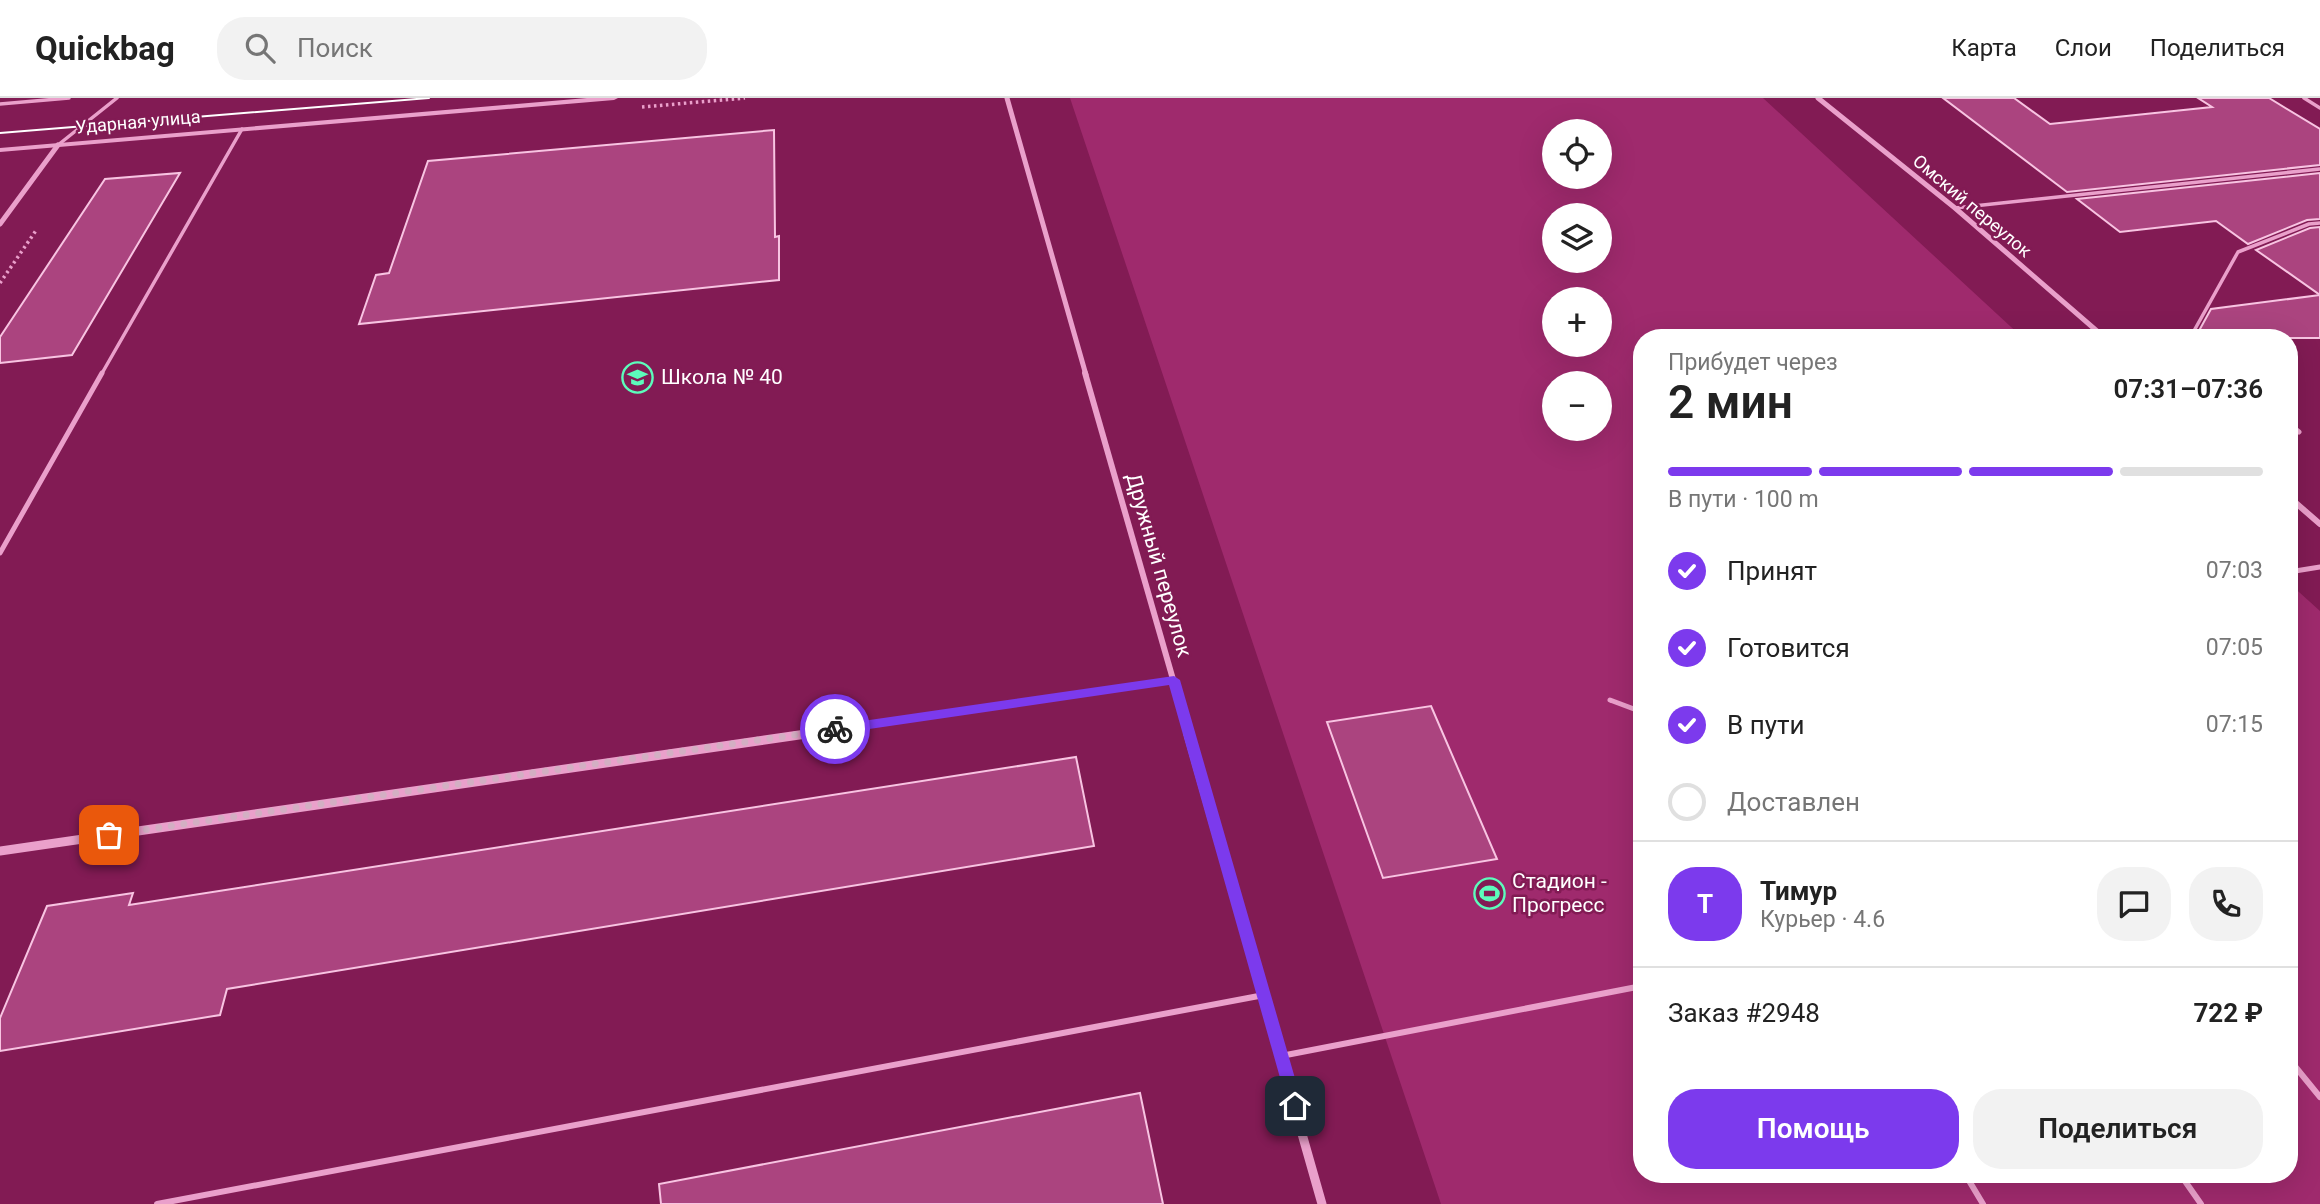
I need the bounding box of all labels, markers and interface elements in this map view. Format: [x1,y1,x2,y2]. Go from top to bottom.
search box [217,17,707,80]
text: Quickbag [35,29,175,68]
icon: search [241,29,279,67]
text: Поиск [297,33,373,63]
text: Карта [1951,34,2017,62]
text: Слои [2055,34,2112,62]
text: Поделиться [2150,34,2285,62]
street label: Ударная улица [75,106,201,137]
map controls [1542,119,1612,441]
button: locate [1542,119,1612,189]
street label: Омский переулок [1909,150,2036,261]
button: layers [1542,203,1612,273]
button: + [1542,287,1612,357]
text: Прибудет через [1668,349,1838,376]
school or university icon: Школа № 40 [621,360,655,394]
place label: Школа № 40 [661,365,783,389]
button: − [1542,371,1612,441]
text: 07:31–07:36 [2113,374,2263,404]
text: 2 мин [1668,375,1793,429]
street label: Дружный переулок [1121,470,1197,660]
text: В пути · 100 m [1668,486,1819,513]
icon: check [1668,552,1706,590]
text: Принят [1727,556,1817,586]
text: 07:03 [2206,557,2263,584]
icon: check [1668,629,1706,667]
text: Готовится [1727,633,1850,663]
text: 07:05 [2206,634,2263,661]
courier [800,694,870,764]
icon: check [1668,706,1706,744]
icon: bike [816,710,854,748]
text: В пути [1727,710,1804,740]
text: 07:15 [2206,711,2263,738]
text: Доставлен [1727,787,1860,817]
pin [79,805,139,865]
icon: bag [90,816,128,854]
button: chat [2097,867,2171,941]
button: phone [2189,867,2263,941]
place label: Стадион - Прогресс [1512,869,1607,917]
sports icon: Стадион - Прогресс [1472,876,1506,910]
text: Тимур [1760,876,1837,906]
text: Т [1697,889,1713,919]
text: Курьер · 4.6 [1760,906,1885,933]
text: Заказ #2948 [1668,998,1820,1028]
text: 722 ₽ [2193,998,2263,1028]
pin [1265,1076,1325,1136]
icon: home [1276,1087,1314,1125]
button: Помощь [1668,1089,1959,1169]
button: Поделиться [1973,1089,2263,1169]

